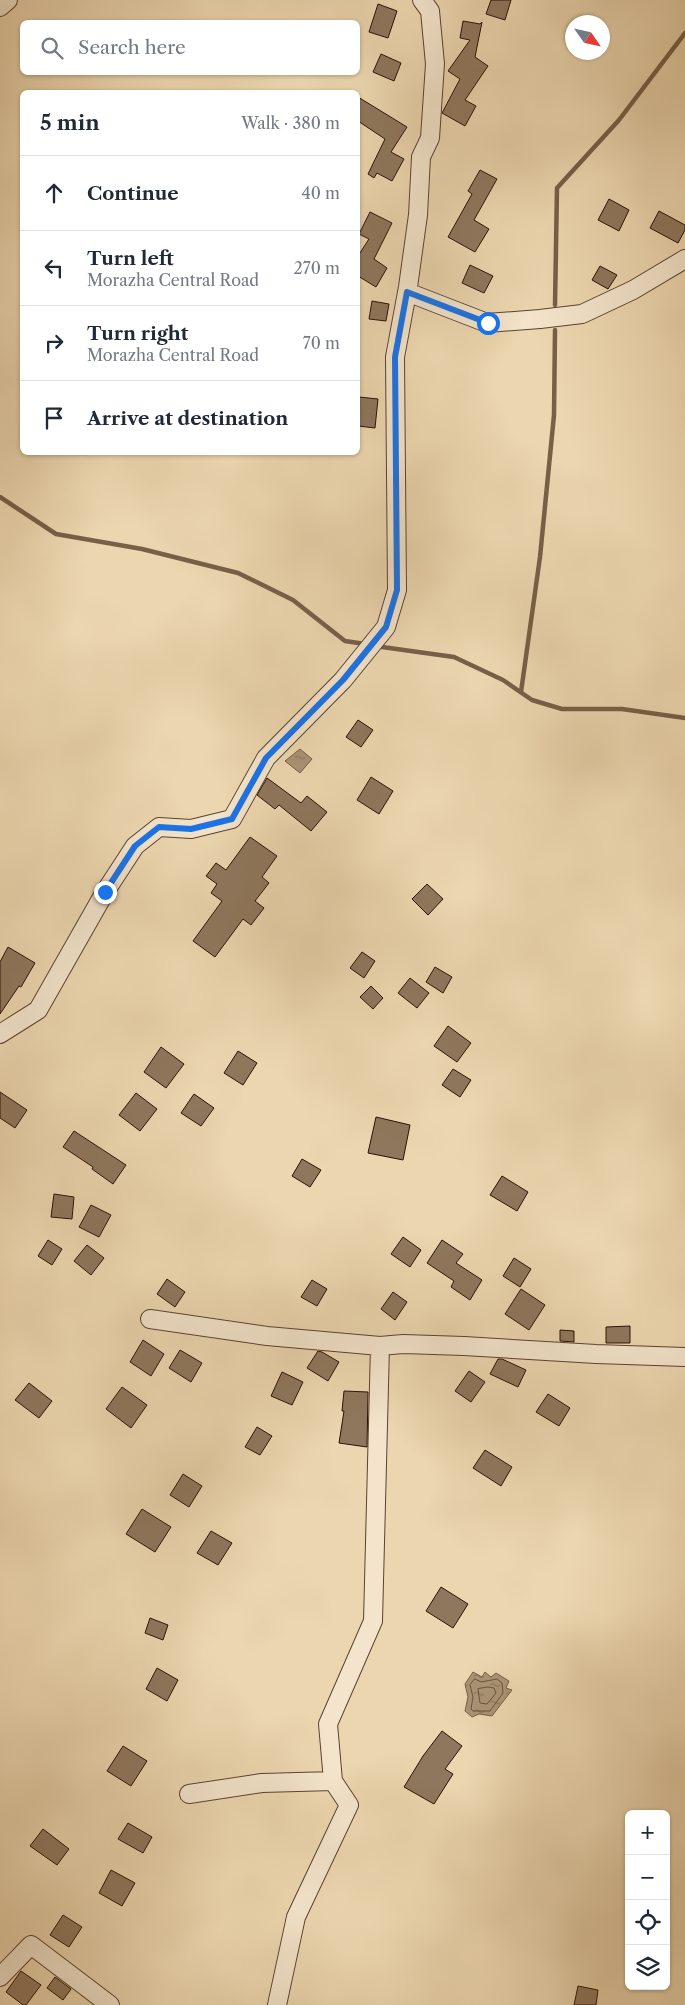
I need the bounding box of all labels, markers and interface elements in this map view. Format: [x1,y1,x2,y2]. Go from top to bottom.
north arrow [565,15,610,60]
search box [20,20,360,75]
icon: search [38,34,66,62]
text: Search here [78,36,186,59]
text: 5 min [40,110,100,135]
text: Walk · 380 m [241,113,340,133]
icon: ahead [40,179,68,207]
text: Continue [87,182,179,205]
text: 40 m [301,183,340,203]
text: Turn left [87,247,174,270]
icon: left [40,254,68,282]
text: 270 m [294,258,340,278]
text: Morazha Central Road [87,270,259,290]
route start [477,312,500,335]
text: Turn right [87,322,188,345]
icon: right [40,329,68,357]
text: 70 m [303,333,340,353]
text: Morazha Central Road [87,345,259,365]
icon: arrive [40,404,68,432]
text: Arrive at destination [87,407,288,430]
route end [94,881,117,904]
map controls [625,1810,670,1990]
button: + [625,1810,670,1855]
button: − [625,1855,670,1900]
button: locate [625,1900,670,1945]
button: layers [625,1945,670,1990]

